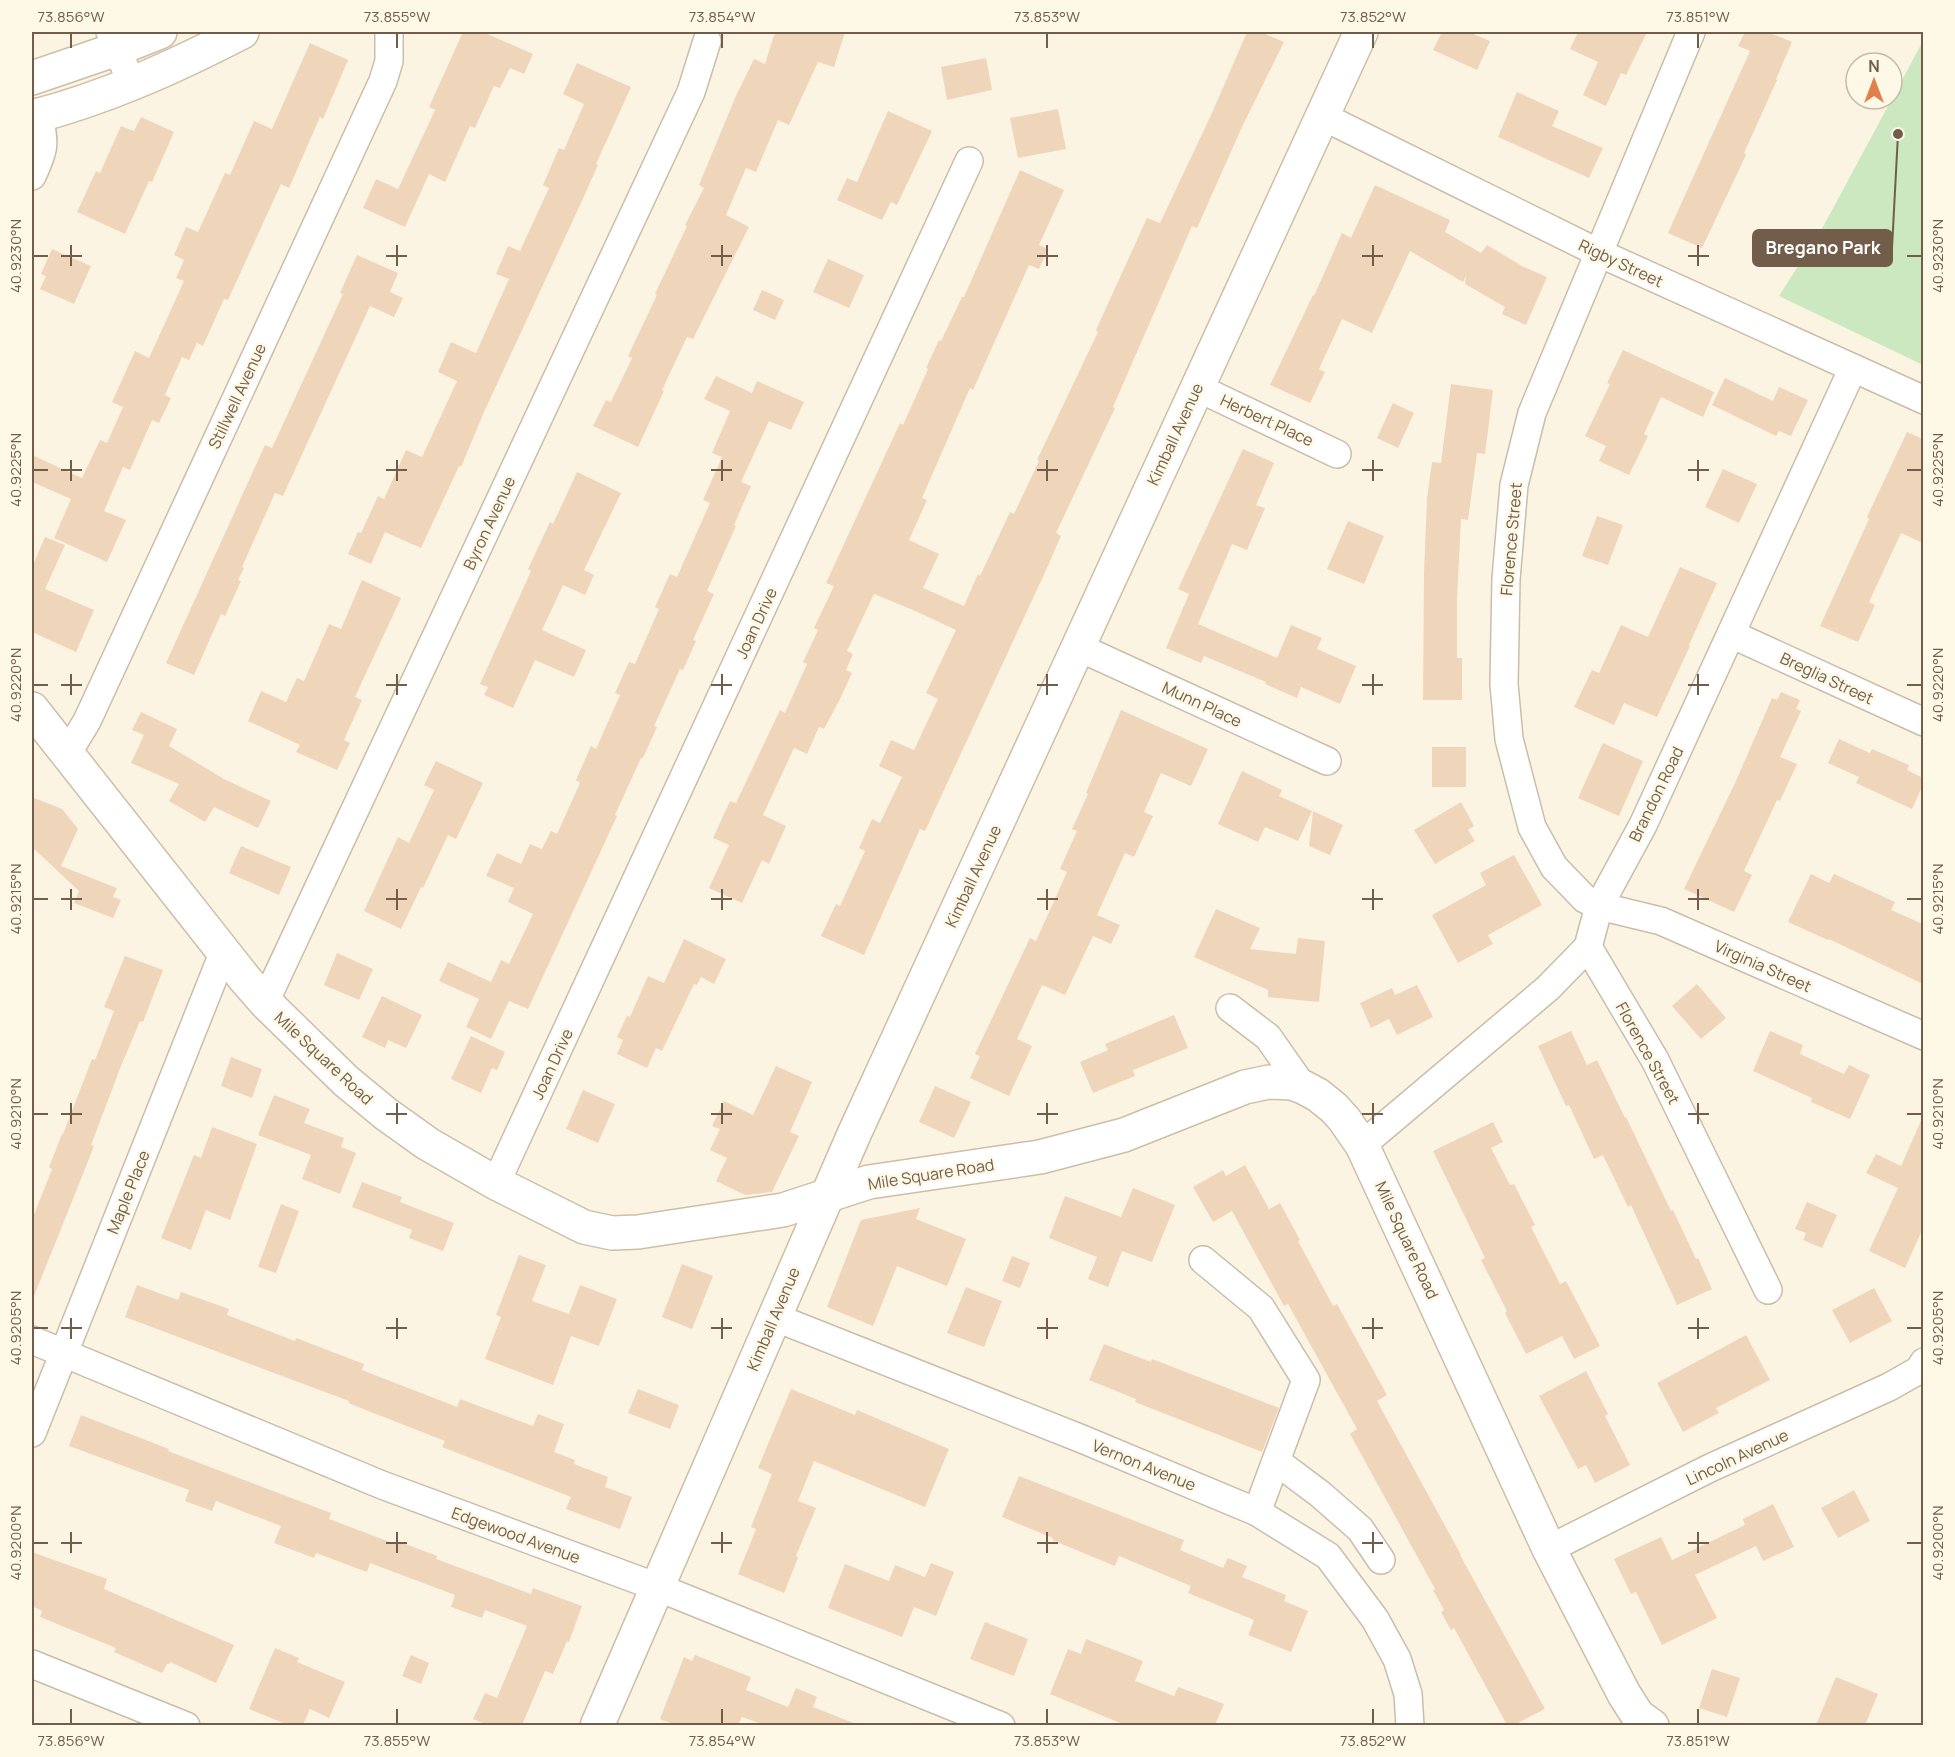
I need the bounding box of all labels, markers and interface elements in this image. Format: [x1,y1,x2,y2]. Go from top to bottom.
text: 73.856°W [37,6,105,27]
text: 73.855°W [364,6,430,27]
text: 73.854°W [689,6,755,27]
text: 73.853°W [1014,6,1080,27]
text: 73.852°W [1340,6,1406,27]
text: 73.851°W [1666,6,1730,27]
north arrow [1844,51,1904,111]
text: N [1868,55,1880,77]
text: 40.9230°N [5,219,26,293]
text: 40.9230°N [1927,219,1948,293]
callout: Bregano Park [1753,230,1892,266]
street label: Rigby Street [1575,234,1667,292]
text: Bregano Park [1766,235,1882,259]
street label: Stillwell Avenue [203,340,271,452]
street label: Kimball Avenue [1142,379,1208,489]
street label: Herbert Place [1217,389,1317,451]
text: 40.9225°N [5,433,26,507]
text: 40.9225°N [1927,433,1948,507]
street label: Byron Avenue [458,473,520,573]
street label: Florence Street [1495,481,1527,597]
street label: Joan Drive [730,584,782,662]
street label: Breglia Street [1777,647,1877,709]
text: 40.9220°N [5,648,26,722]
text: 40.9220°N [1927,648,1948,722]
street label: Munn Place [1159,676,1245,732]
street label: Brandon Road [1623,743,1689,845]
street label: Kimball Avenue [940,821,1006,931]
text: 40.9215°N [5,863,26,935]
text: 40.9215°N [1927,863,1948,935]
street label: Virginia Street [1711,935,1815,997]
street label: Florence Street [1611,998,1685,1108]
street label: Mile Square Road [270,1007,378,1109]
street label: Joan Drive [526,1025,578,1103]
text: 40.9210°N [5,1078,26,1150]
text: 40.9210°N [1927,1078,1948,1150]
street label: Maple Place [101,1147,155,1237]
street label: Mile Square Road [866,1153,996,1195]
street label: Mile Square Road [1370,1178,1444,1302]
street label: Kimball Avenue [741,1264,805,1374]
text: 40.9205°N [5,1291,26,1365]
text: 40.9205°N [1927,1291,1948,1365]
street label: Lincoln Avenue [1682,1424,1792,1490]
street label: Vernon Avenue [1089,1434,1199,1496]
street label: Edgewood Avenue [449,1501,583,1569]
text: 40.9200°N [5,1506,26,1580]
text: 40.9200°N [1927,1506,1948,1580]
text: 73.856°W [37,1730,105,1751]
text: 73.855°W [364,1730,430,1751]
text: 73.854°W [689,1730,755,1751]
text: 73.853°W [1014,1730,1080,1751]
text: 73.852°W [1340,1730,1406,1751]
text: 73.851°W [1666,1730,1730,1751]

